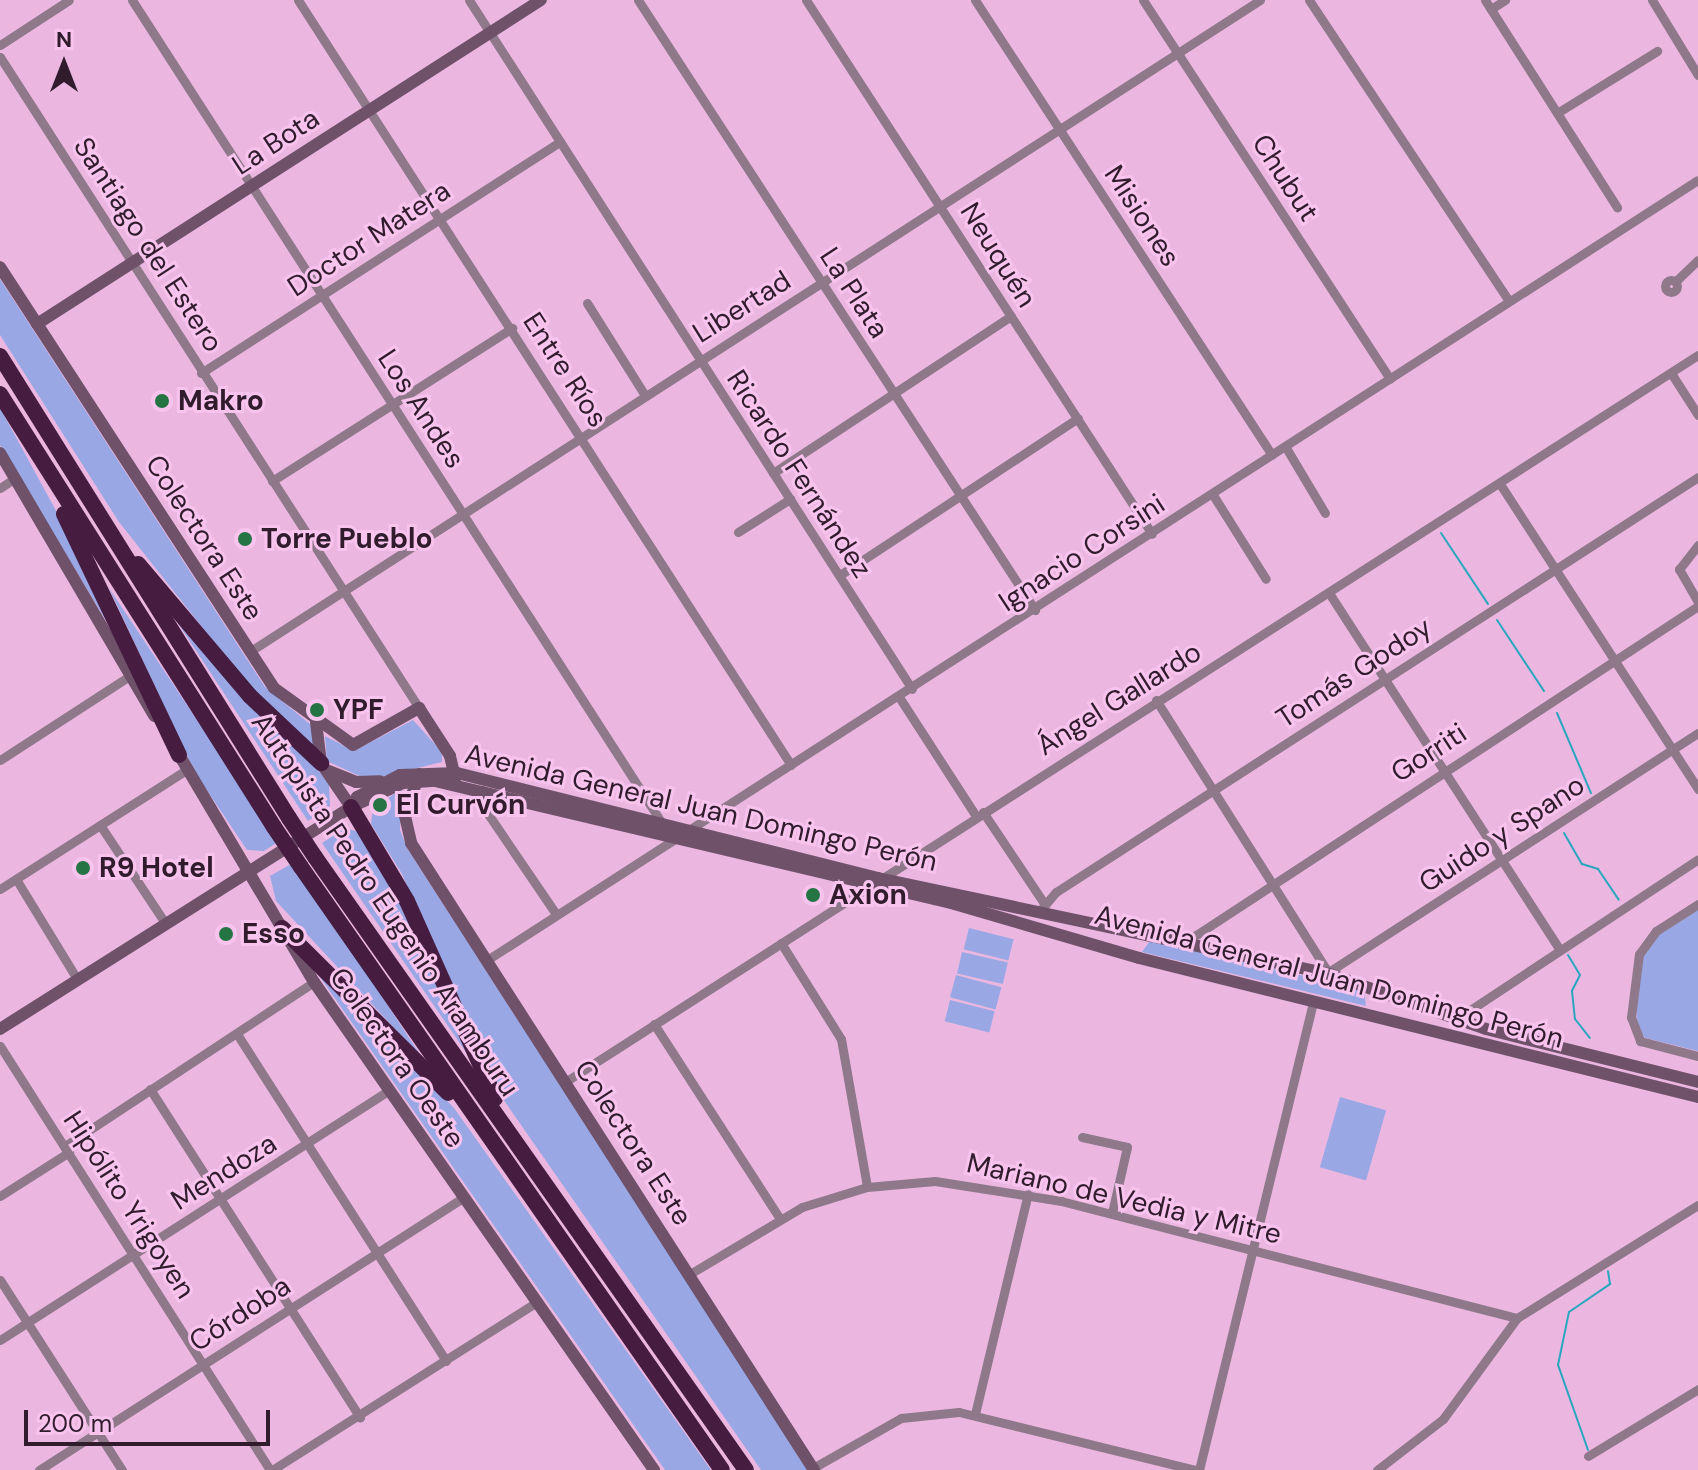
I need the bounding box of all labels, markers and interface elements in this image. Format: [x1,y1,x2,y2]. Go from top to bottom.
north arrow [24,24,104,104]
text: N [56,25,72,54]
street label: La Bota [226,102,326,182]
street label: Chubut [1245,128,1325,228]
street label: Santiago del Estero [66,131,230,359]
street label: Misiones [1097,159,1187,273]
street label: Doctor Matera [281,174,457,304]
street label: Neuquén [953,197,1043,313]
street label: La Plata [812,242,896,344]
street label: Libertad [687,264,797,350]
street label: Entre Ríos [516,307,614,433]
street label: Los Andes [370,343,472,475]
street label: Ricardo Fernández [719,364,879,584]
place label: Makro [178,384,264,418]
marker: Makro [153,392,171,410]
street label: Colectora Este [138,449,270,627]
street label: Ignacio Corsini [993,487,1171,619]
place label: Torre Pueblo [261,522,433,556]
marker: Torre Pueblo [236,530,254,548]
street label: Tomás Godoy [1270,610,1438,736]
street label: Ángel Gallardo [1031,635,1207,763]
place label: YPF [333,693,384,727]
marker: YPF [308,701,326,719]
street label: Autopista Pedro Eugenio Aramburu [244,707,526,1103]
street label: Gorriti [1385,716,1473,790]
street label: Avenida General Juan Domingo Perón [461,737,941,879]
street label: Guido y Spano [1413,768,1591,900]
place label: El Curvón [396,788,525,822]
marker: El Curvón [371,796,389,814]
place label: R9 Hotel [99,851,214,885]
marker: R9 Hotel [74,859,92,877]
place label: Axion [829,878,907,912]
marker: Axion [804,886,822,904]
street label: Avenida General Juan Domingo Perón [1091,898,1567,1056]
place label: Esso [242,917,305,951]
marker: Esso [217,925,235,943]
street label: Colectora Oeste [322,961,472,1155]
street label: Colectora Este [567,1054,699,1232]
street label: Hipólito Yrigoyen [56,1105,202,1305]
street label: Mendoza [165,1127,283,1217]
street label: Mariano de Vedia y Mitre [963,1146,1285,1252]
street label: Córdoba [183,1269,297,1359]
scale bar [28,1394,274,1444]
text: 200 m [38,1408,112,1439]

